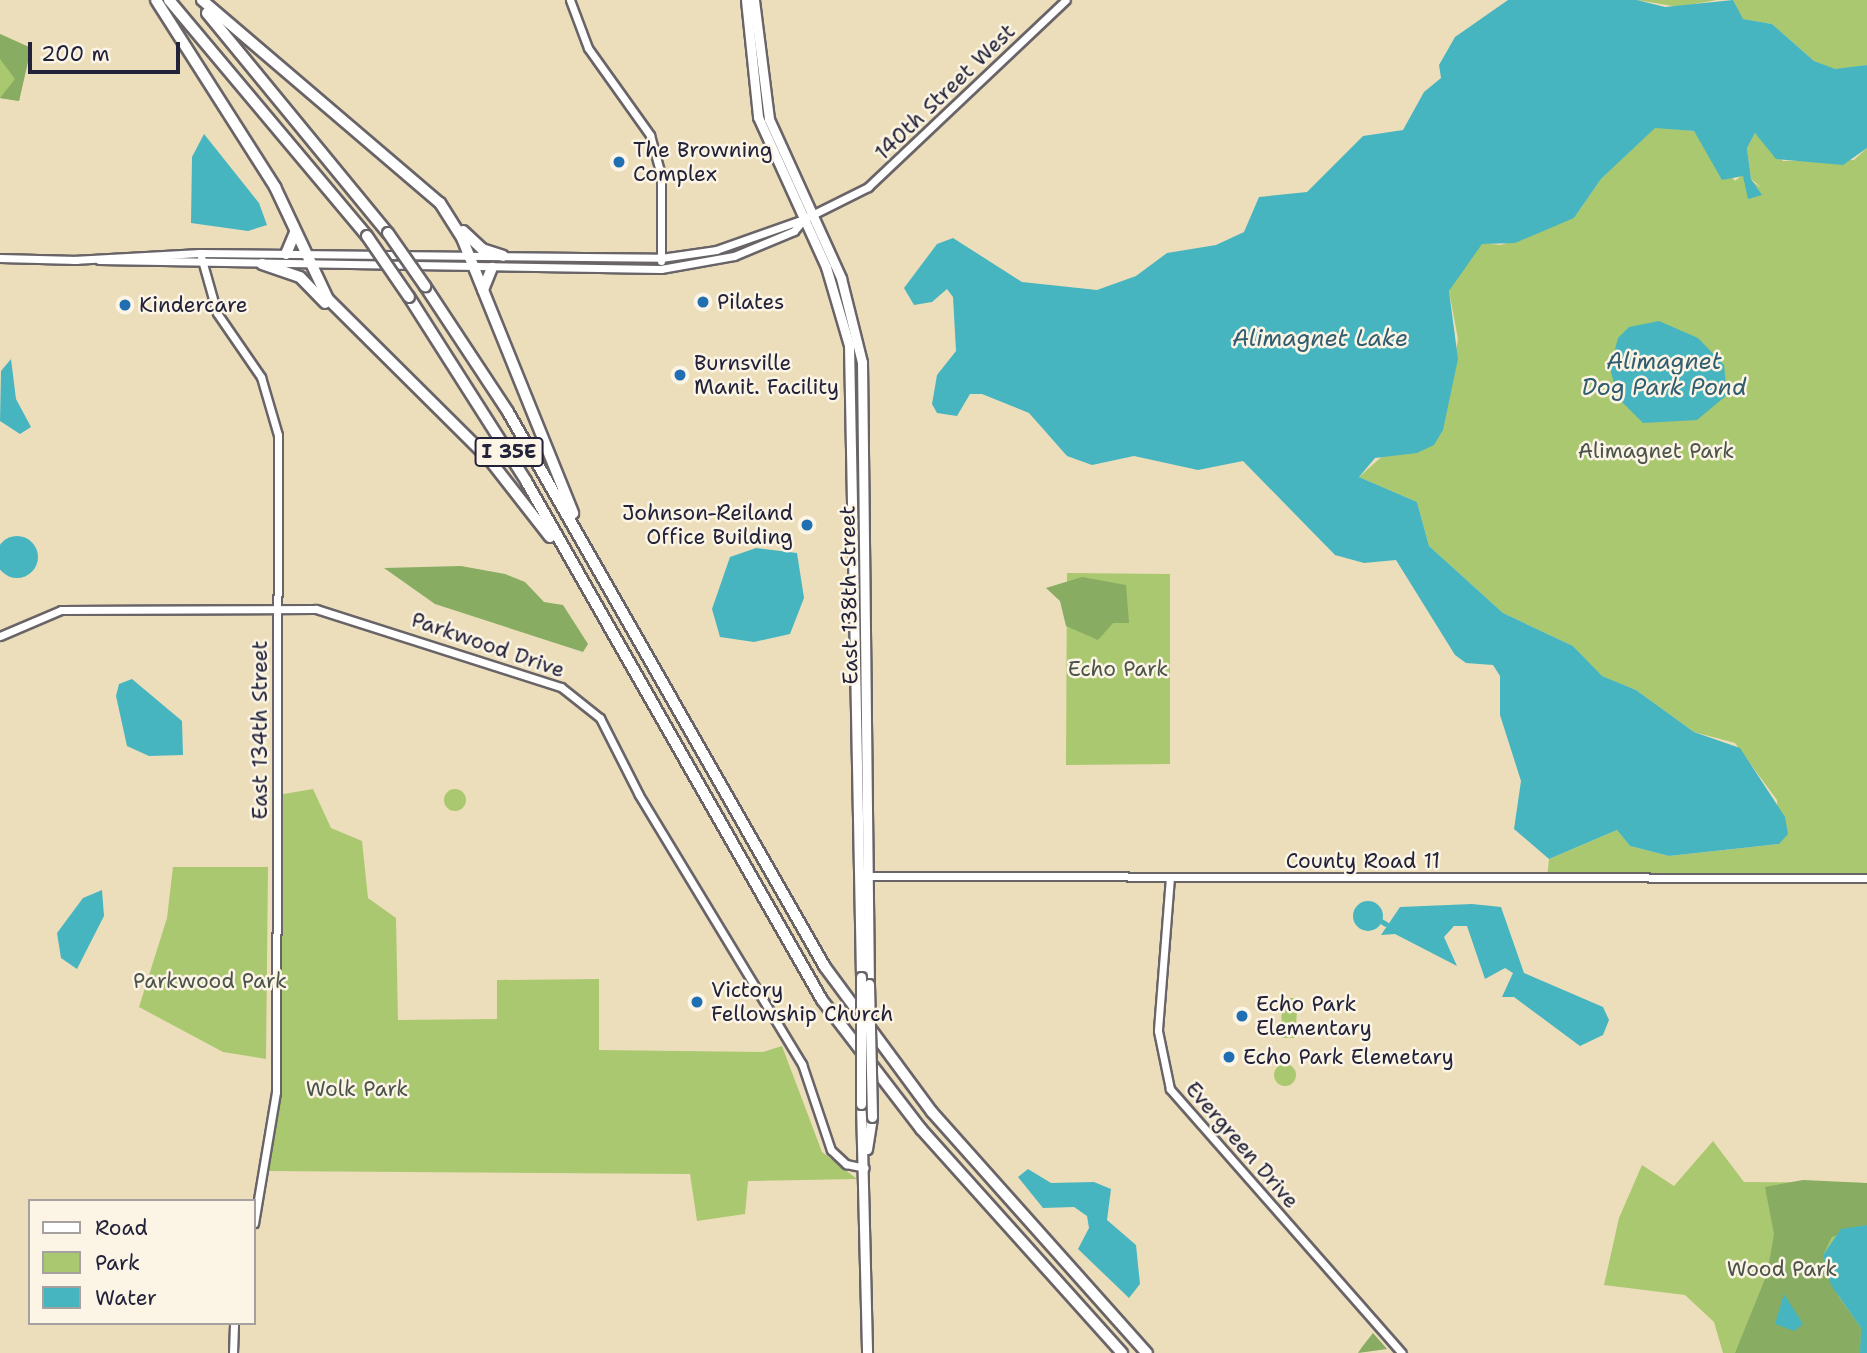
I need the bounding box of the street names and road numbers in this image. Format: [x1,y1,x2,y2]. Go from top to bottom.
street label: 140th Street West [870,19,1020,165]
road number: I 35E [474,436,544,467]
street label: East 138th Street [835,505,863,685]
street label: Parkwood Drive [408,607,568,683]
street label: East 134th Street [247,640,273,820]
street label: County Road 11 [1286,848,1440,874]
street label: Evergreen Drive [1180,1076,1304,1214]

